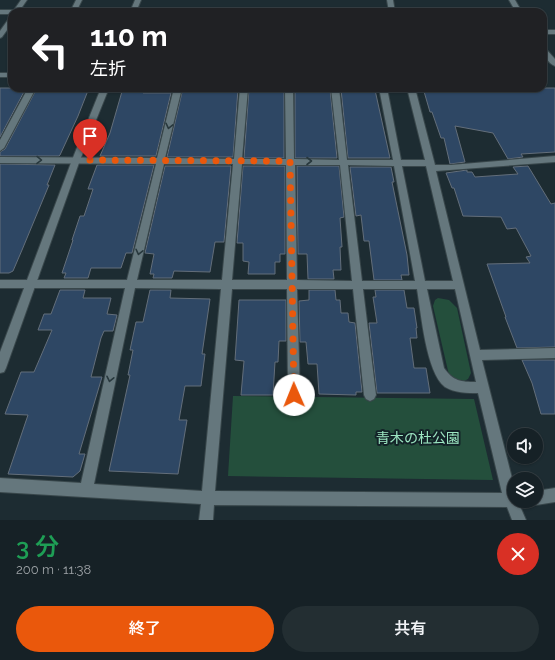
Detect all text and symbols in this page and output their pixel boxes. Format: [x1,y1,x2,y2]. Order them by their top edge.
text: 110 m [90,20,168,53]
icon: left [24,24,76,76]
text: 左折 [90,58,126,79]
pin [73,119,107,160]
one-way arrow [165,123,173,129]
icon: arrive [79,125,101,147]
one-way arrow [36,156,42,164]
one-way arrow [306,157,312,165]
one-way arrow [135,249,143,256]
position arrow [273,374,315,416]
one-way arrow [107,376,115,382]
map controls [507,428,543,508]
button: sound [507,428,543,464]
park label: 青木の杜公園 [376,430,460,446]
button: layers [507,472,543,508]
text: 3 分 [16,532,59,561]
button: close [497,533,539,575]
text: 200 m · 11:38 [16,562,91,577]
button: 終了 [16,606,274,652]
button: 共有 [282,606,539,652]

